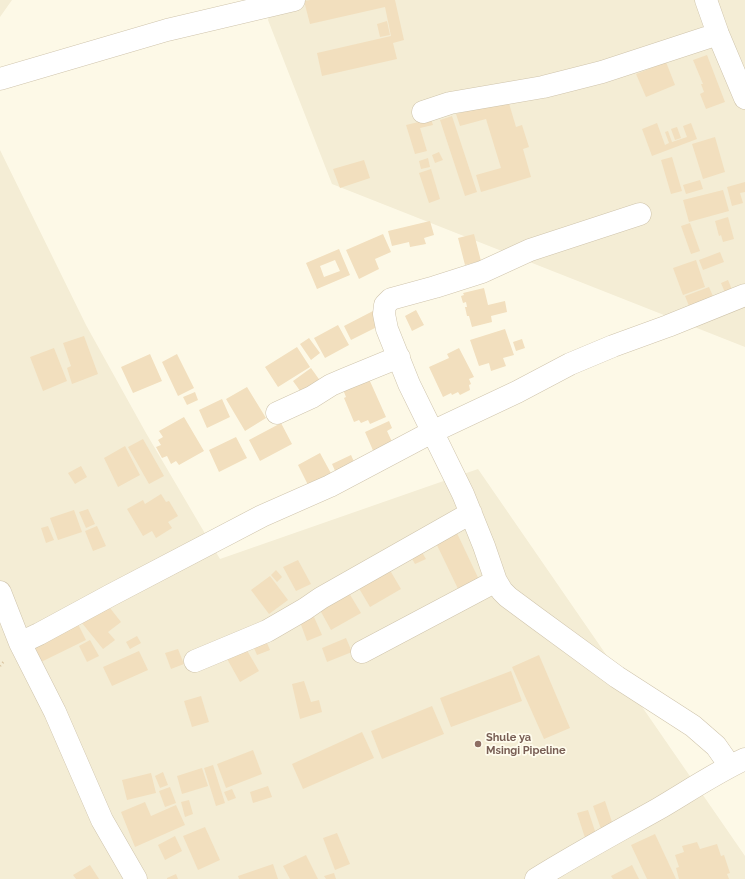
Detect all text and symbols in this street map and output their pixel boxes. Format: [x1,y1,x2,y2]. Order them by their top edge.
place label: Shule ya Msingi Pipeline [486,731,565,757]
marker: Shule ya Msingi Pipeline [473,739,483,749]

